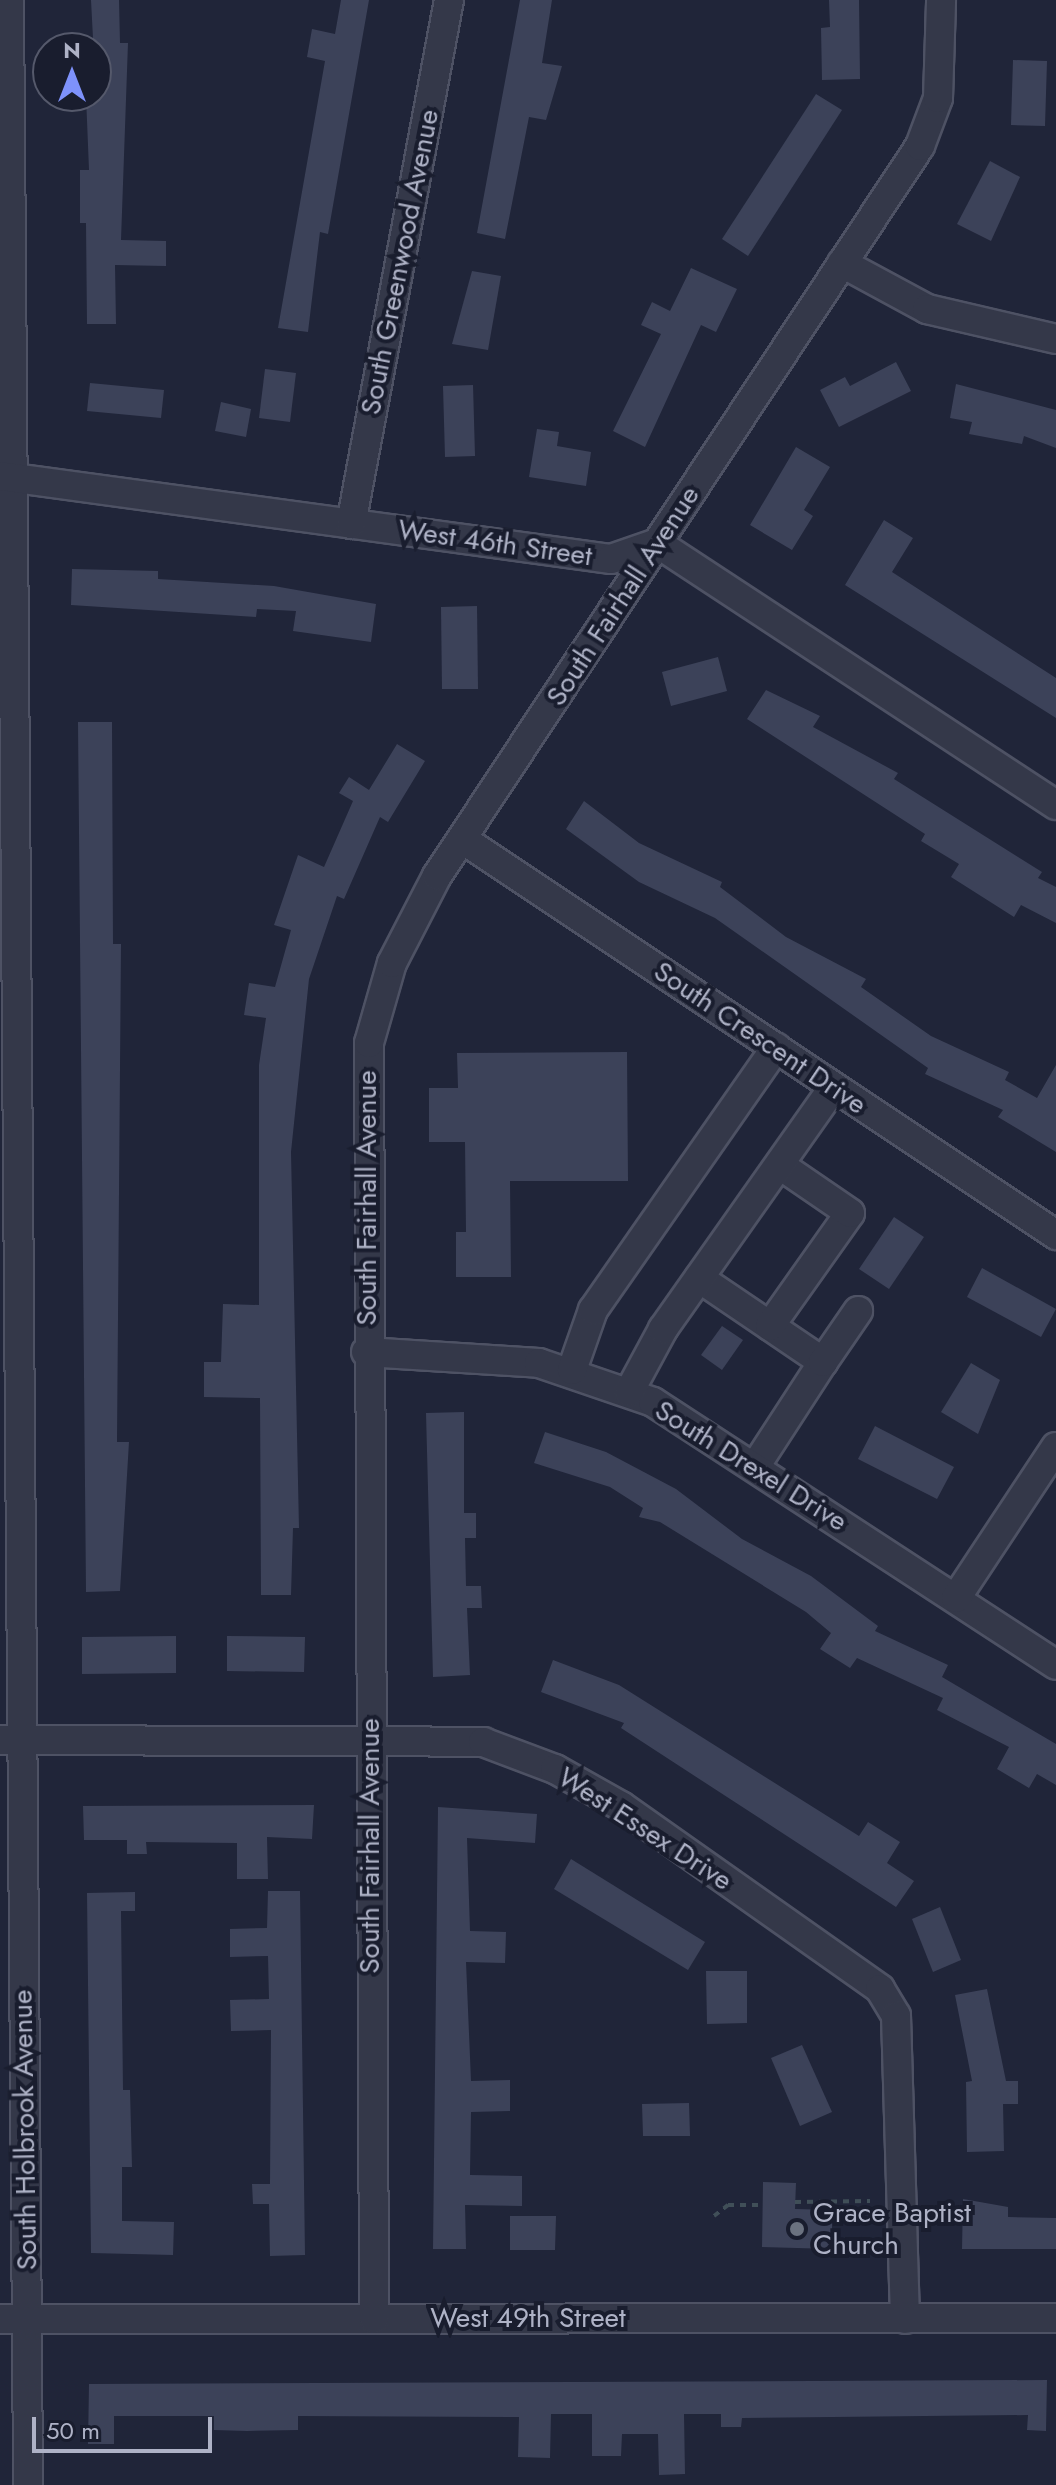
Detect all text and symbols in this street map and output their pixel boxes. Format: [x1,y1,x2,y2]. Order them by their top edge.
north arrow [32,32,112,112]
text: N [63,34,81,66]
street label: South Greenwood Avenue [354,107,446,417]
street label: South Fairhall Avenue [539,480,707,712]
street label: West 46th Street [396,513,594,573]
street label: South Crescent Drive [647,954,873,1122]
street label: South Fairhall Avenue [350,1070,384,1326]
street label: South Drexel Drive [649,1393,853,1539]
street label: South Fairhall Avenue [353,1718,387,1974]
street label: West Essex Drive [552,1760,738,1898]
street label: South Holbrook Avenue [6,1989,44,2271]
place label: Grace Baptist Church [813,2196,971,2262]
marker: Grace Baptist Church [788,2220,806,2238]
street label: West 49th Street [430,2301,626,2335]
scale bar [36,2401,216,2451]
text: 50 m [46,2413,100,2448]

